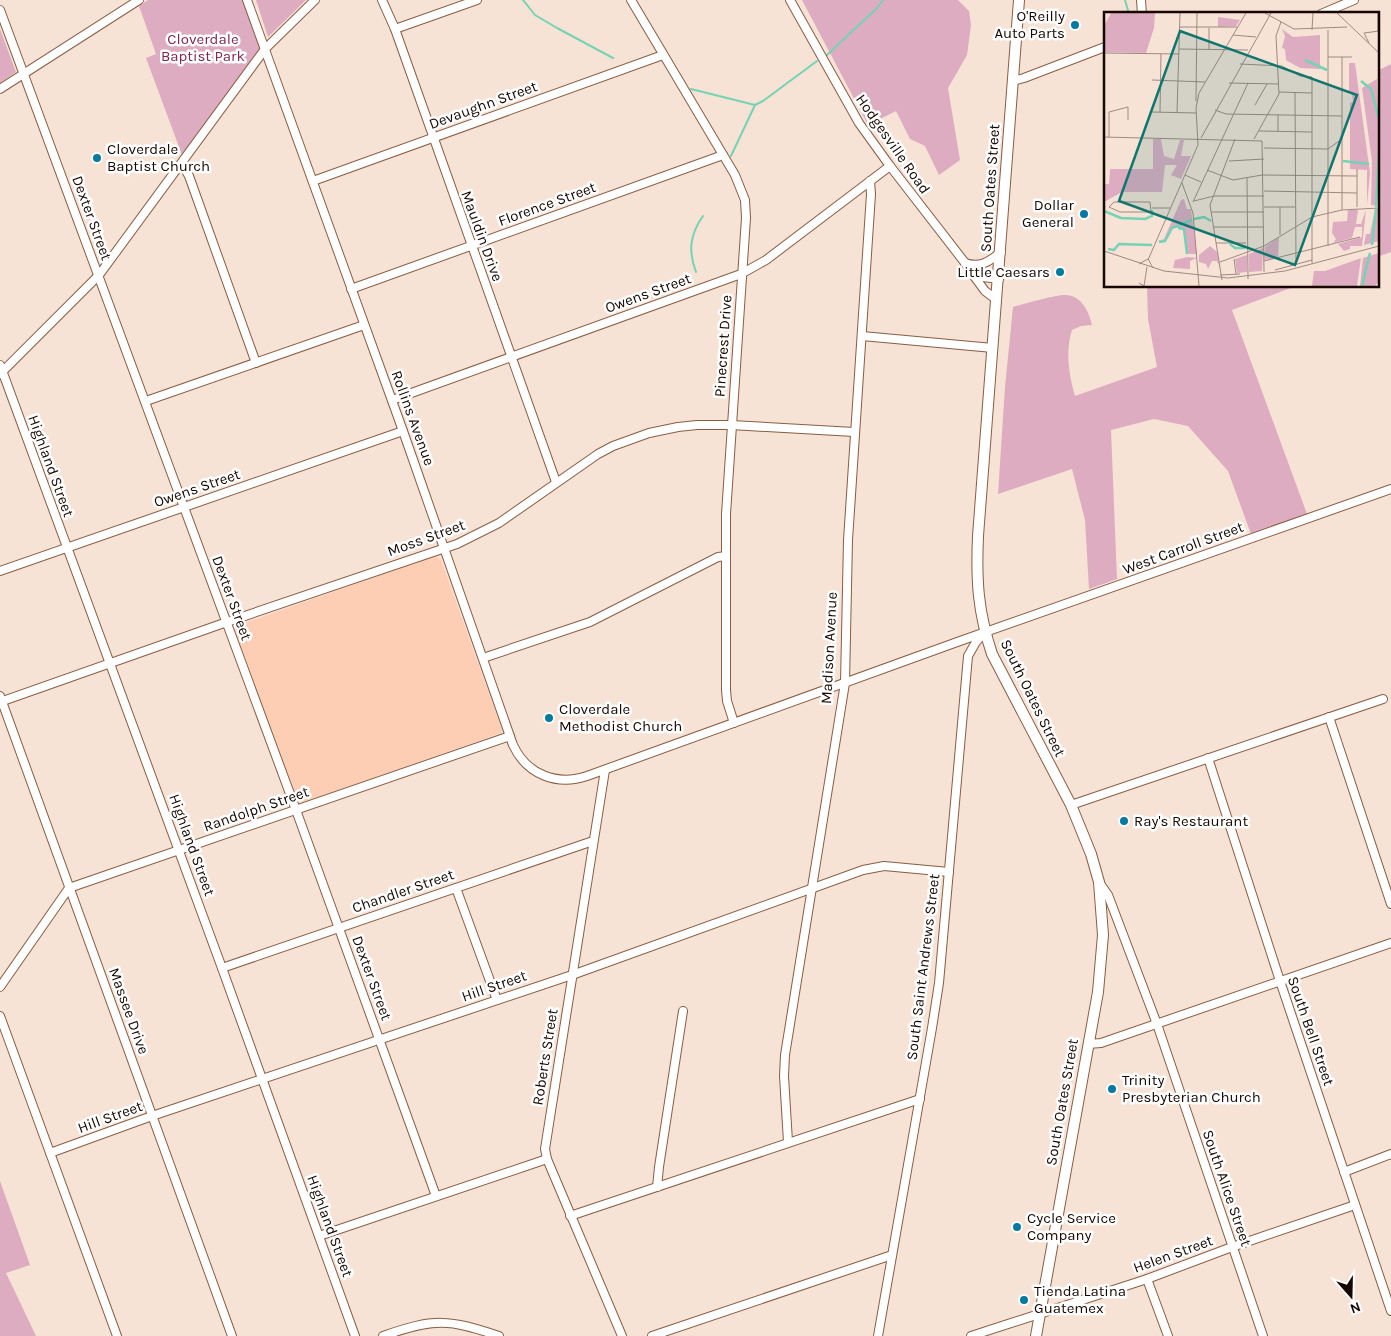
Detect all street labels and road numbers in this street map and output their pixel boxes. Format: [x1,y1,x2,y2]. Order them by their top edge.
street label: Devaughn Street [426,77,540,133]
street label: Hodgesville Road [852,91,934,197]
street label: South Oates Street [977,123,1003,253]
street label: Dexter Street [68,173,116,263]
street label: Florence Street [496,178,599,230]
street label: Mauldin Drive [457,188,507,284]
street label: Owens Street [603,269,694,317]
street label: Pinecrest Drive [710,294,736,398]
street label: Rollins Avenue [387,368,439,468]
street label: Highland Street [24,413,78,520]
street label: Owens Street [152,465,243,511]
street label: Moss Street [385,515,468,560]
street label: West Carroll Street [1120,518,1246,578]
street label: Dexter Street [208,553,256,643]
street label: Madison Avenue [817,591,841,705]
street label: South Oates Street [997,636,1069,760]
street label: Randolph Street [201,782,311,835]
street label: Highland Street [165,792,219,899]
street label: Chandler Street [350,865,457,917]
street label: South Saint Andrews Street [903,872,943,1061]
street label: Dexter Street [348,933,396,1023]
street label: Massee Drive [105,965,153,1057]
street label: Hill Street [459,966,529,1006]
street label: South Bell Street [1284,974,1338,1089]
street label: Roberts Street [528,1007,562,1107]
street label: South Oates Street [1042,1037,1082,1167]
street label: Hill Street [75,1097,145,1137]
street label: South Alice Street [1199,1127,1255,1249]
street label: Highland Street [303,1173,357,1280]
street label: Helen Street [1131,1231,1216,1277]

